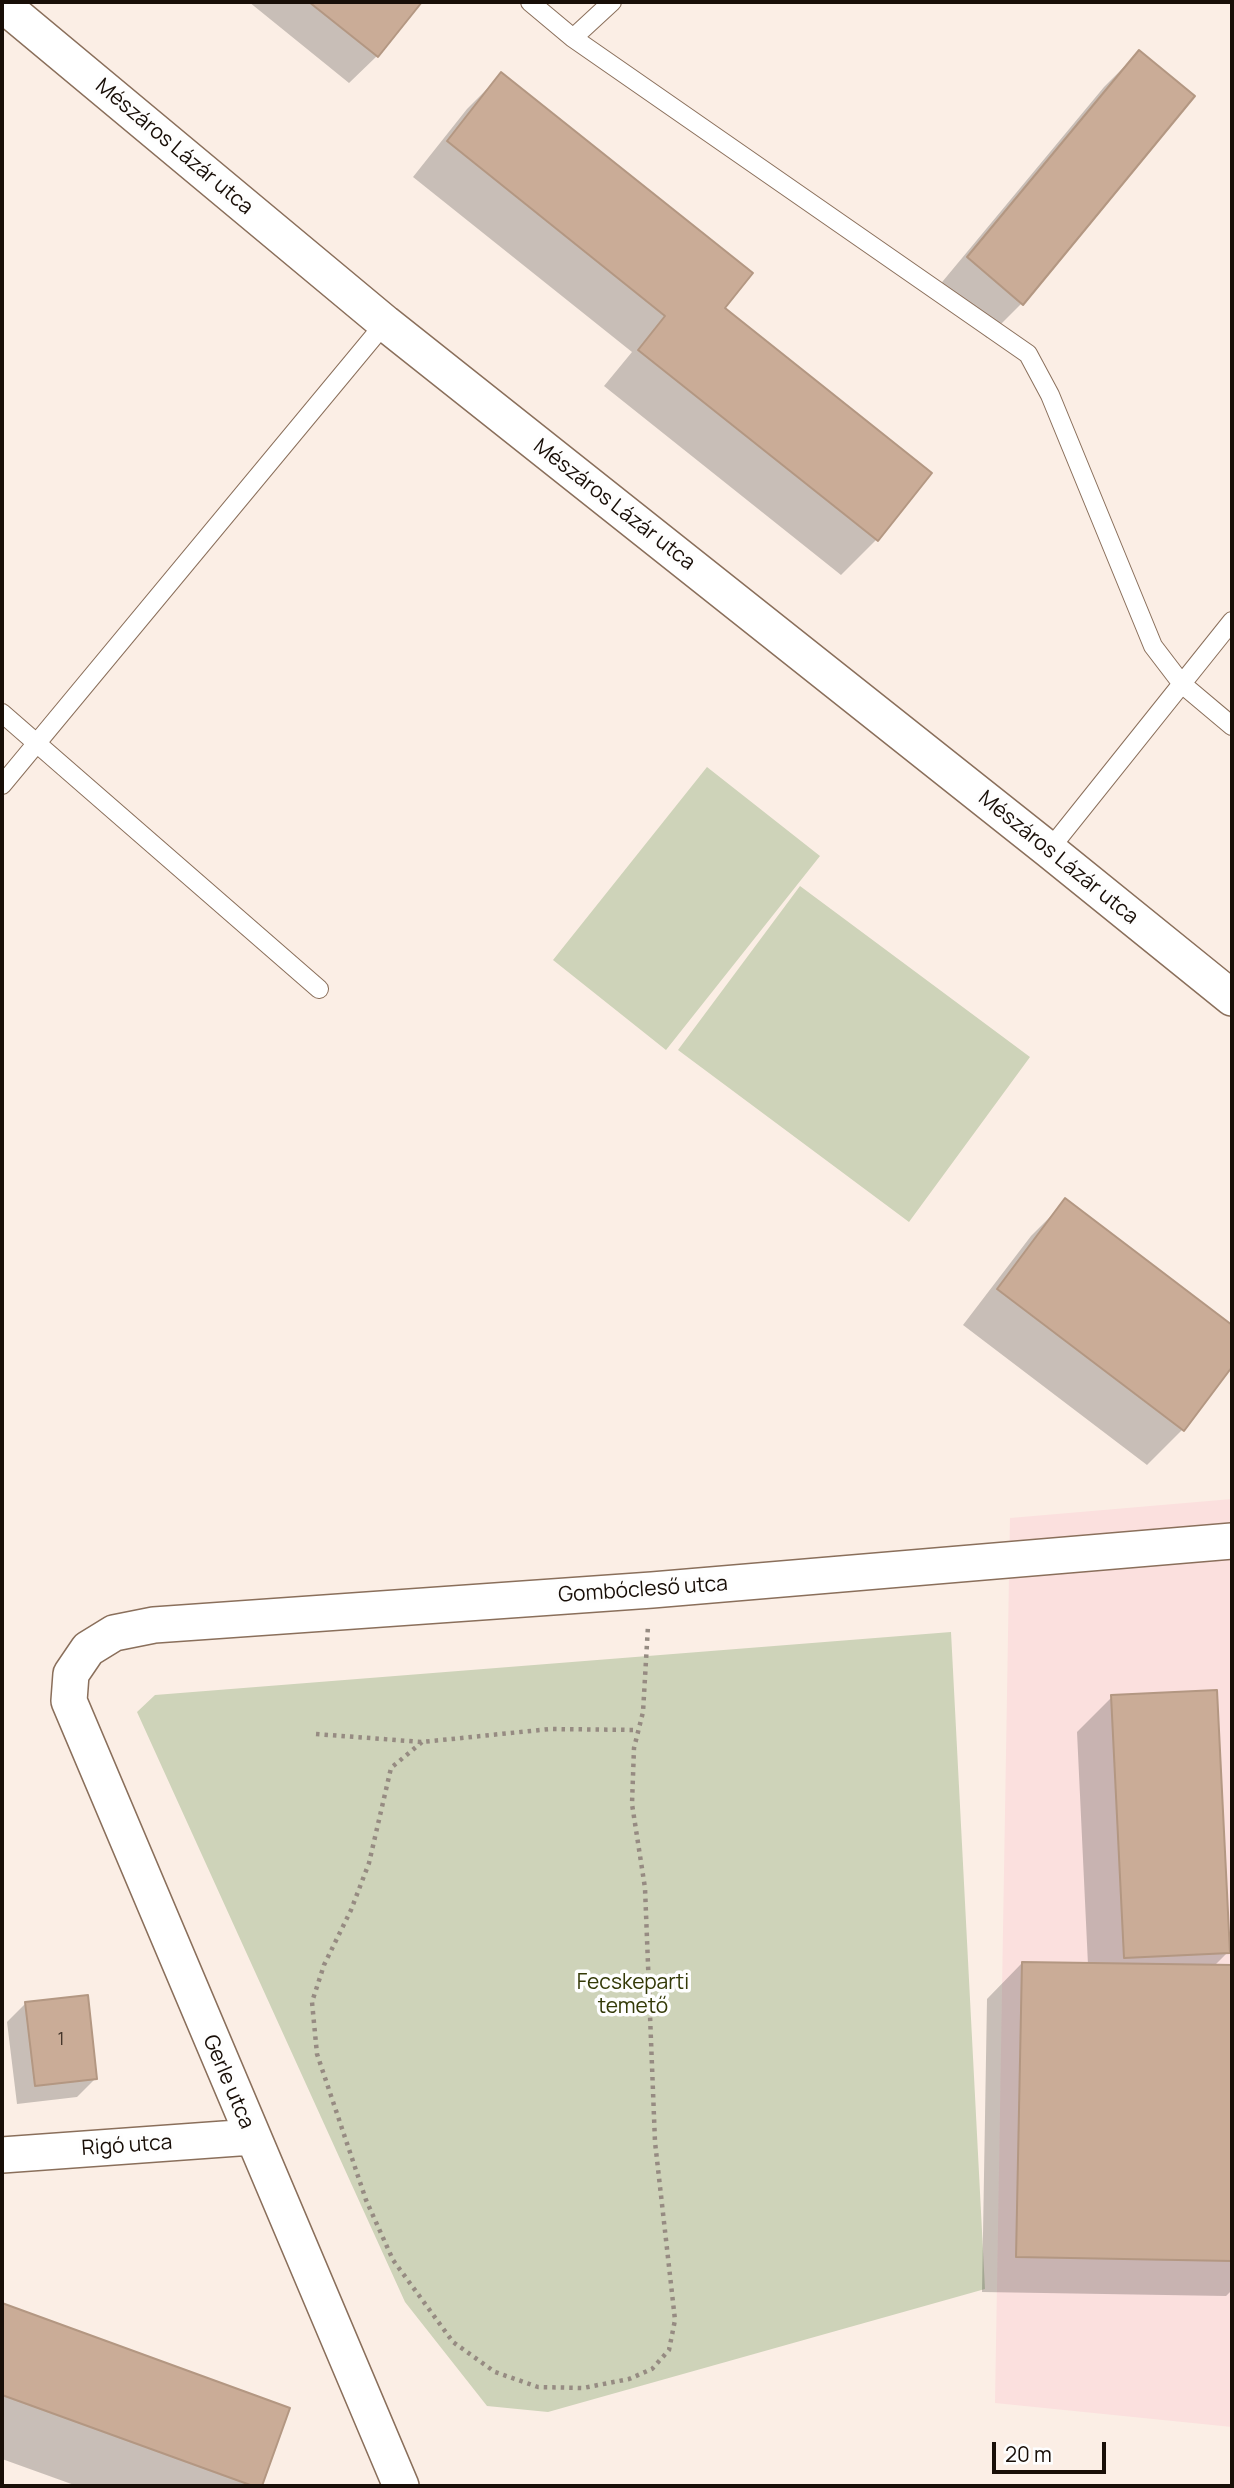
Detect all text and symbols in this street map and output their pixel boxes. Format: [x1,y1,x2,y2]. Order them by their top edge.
street label: Mészáros Lázár utca [90,74,258,220]
street label: Mészáros Lázár utca [528,434,700,576]
street label: Mészáros Lázár utca [973,786,1143,930]
street label: Gombócleső utca [557,1572,729,1608]
park label: Fecskeparti temető [577,1970,689,2020]
house number: 1 [57,2029,65,2051]
street label: Gerle utca [197,2031,259,2133]
street label: Rigó utca [81,2130,173,2162]
scale bar [996,2428,1110,2472]
text: 20 m [1005,2440,1052,2468]

